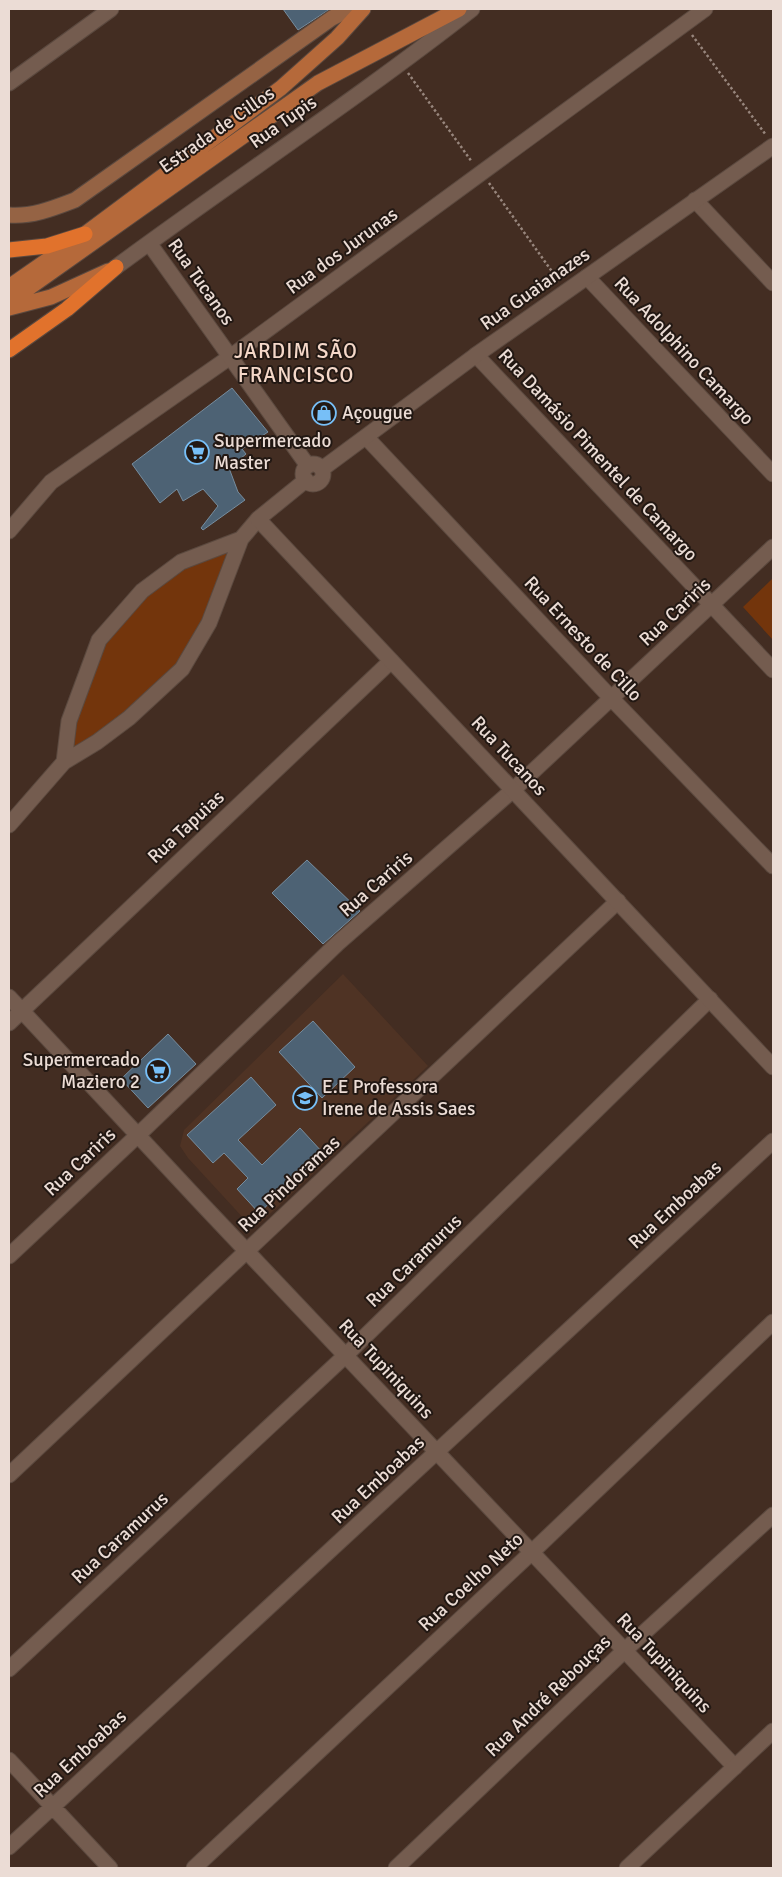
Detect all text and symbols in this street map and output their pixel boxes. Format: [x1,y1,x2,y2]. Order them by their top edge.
street label: Estrada de Cillos [155,81,279,179]
street label: Rua Tupis [245,90,321,154]
street label: Rua dos Jurunas [281,202,403,300]
street label: Rua Tucanos [162,234,240,330]
street label: Rua Guaianazes [476,242,594,336]
street label: Rua Adolphino Camargo [609,272,759,430]
district label: JARDIM SÃO FRANCISCO [234,338,358,388]
street label: Rua Damásio Pimentel de Camargo [493,344,703,566]
shop icon: Açougue [311,400,337,426]
place label: Açougue [342,401,412,425]
place label: Supermercado Master [214,429,331,475]
supermarket icon: Supermercado Master [184,439,210,465]
street label: Rua Ernesto de Cillo [519,571,647,707]
street label: Rua Cariris [634,573,716,651]
street label: Rua Tucanos [466,711,552,801]
street label: Rua Tapuias [143,785,229,869]
street label: Rua Cariris [334,846,418,922]
place label: Supermercado Maziero 2 [23,1048,140,1094]
supermarket icon: Supermercado Maziero 2 [145,1058,171,1084]
place label: E.E Professora Irene de Assis Saes [322,1075,475,1121]
school or university icon: E.E Professora Irene de Assis Saes [292,1085,318,1111]
street label: Rua Cariris [39,1123,121,1201]
street label: Rua Pindoramas [233,1131,345,1237]
street label: Rua Emboabas [623,1156,727,1254]
street label: Rua Caramurus [361,1209,467,1313]
street label: Rua Tupiniquins [333,1314,439,1424]
street label: Rua Emboabas [326,1431,430,1529]
street label: Rua Caramurus [67,1487,173,1589]
street label: Rua Coelho Neto [414,1527,529,1637]
street label: Rua Tupiniquins [611,1608,717,1718]
street label: Rua André Rebouças [480,1630,616,1762]
street label: Rua Emboabas [28,1705,132,1803]

